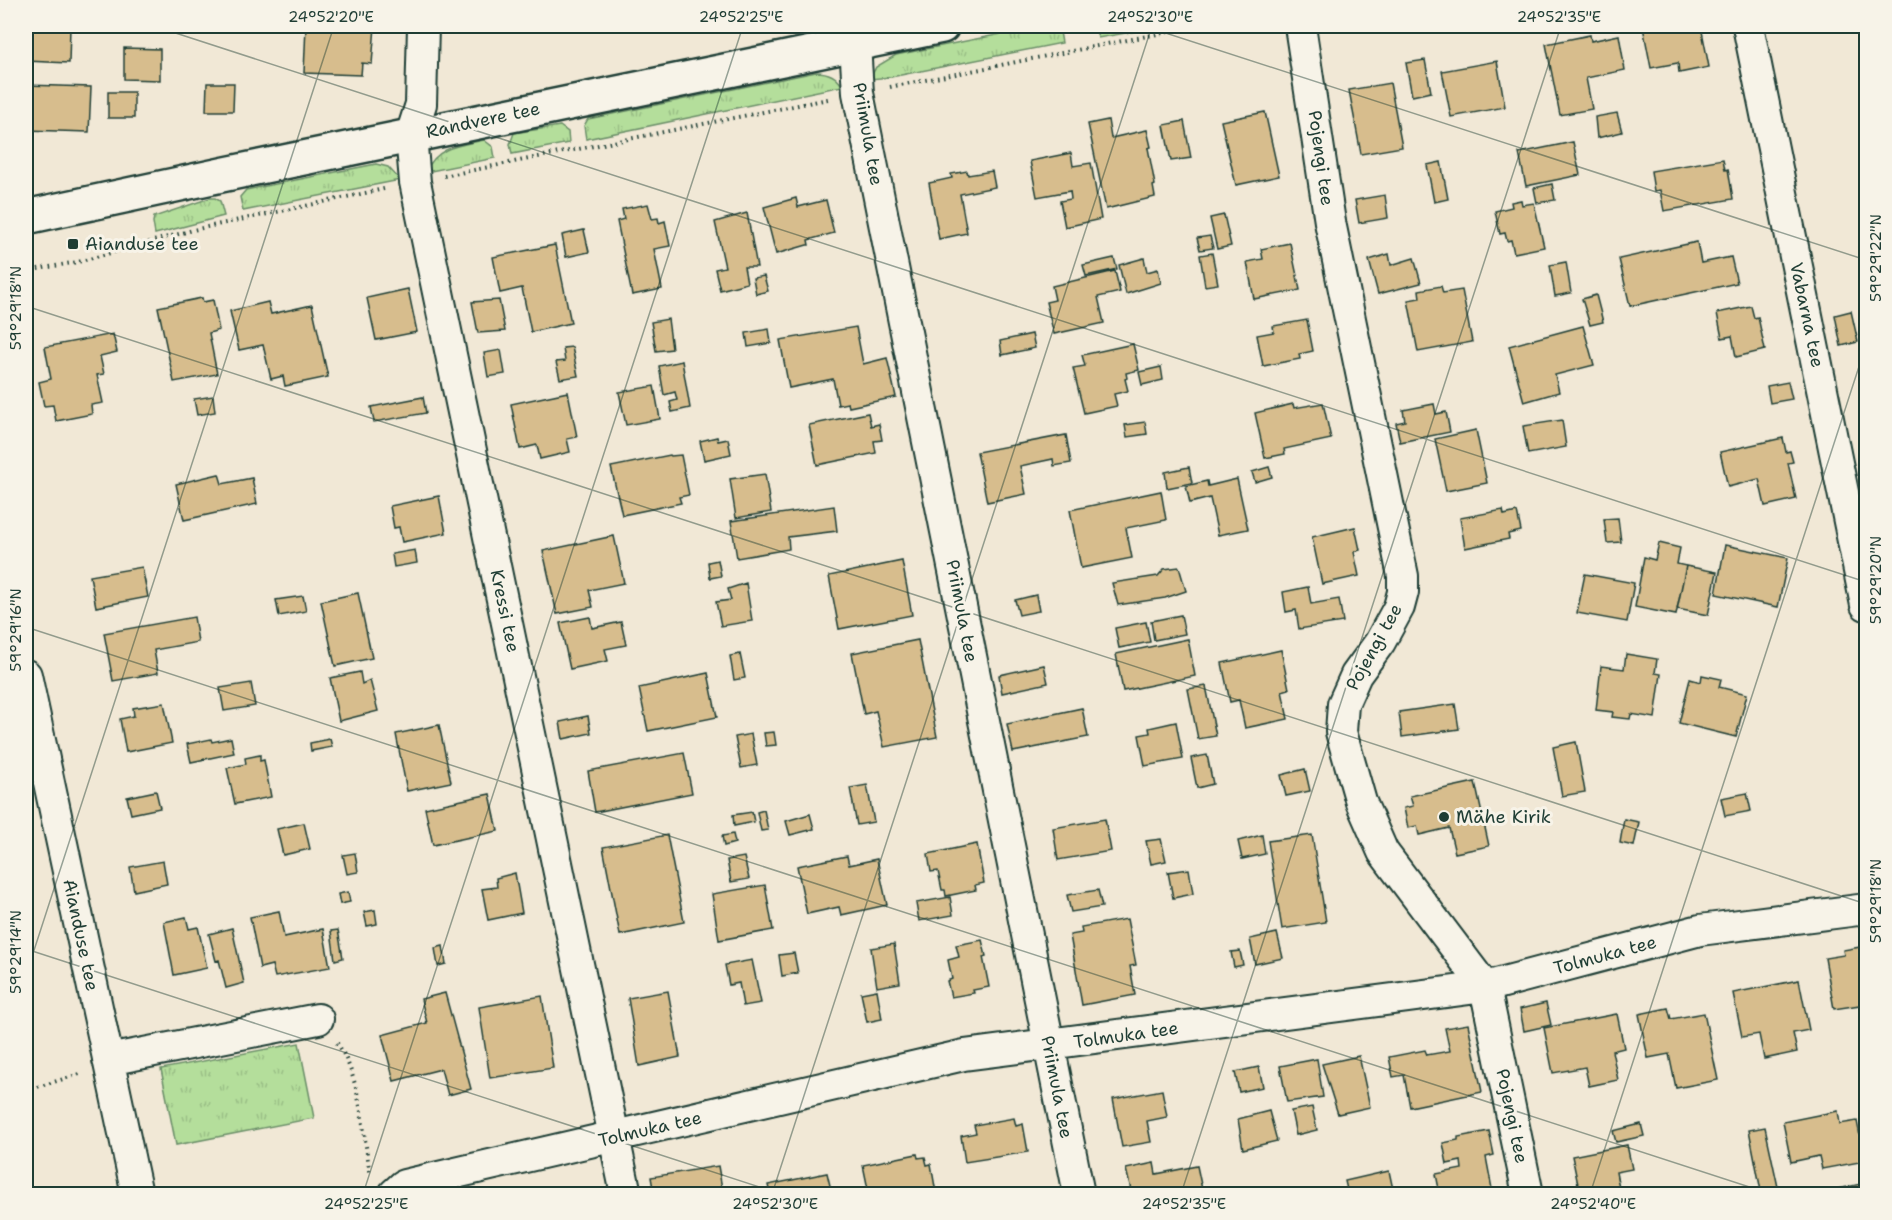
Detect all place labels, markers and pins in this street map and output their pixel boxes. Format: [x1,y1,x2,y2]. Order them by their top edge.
place label: Aianduse tee [85,232,199,256]
marker: Aianduse tee [66,237,80,251]
place label: Mähe Kirik [1456,805,1551,829]
marker: Mähe Kirik [1437,810,1451,824]

